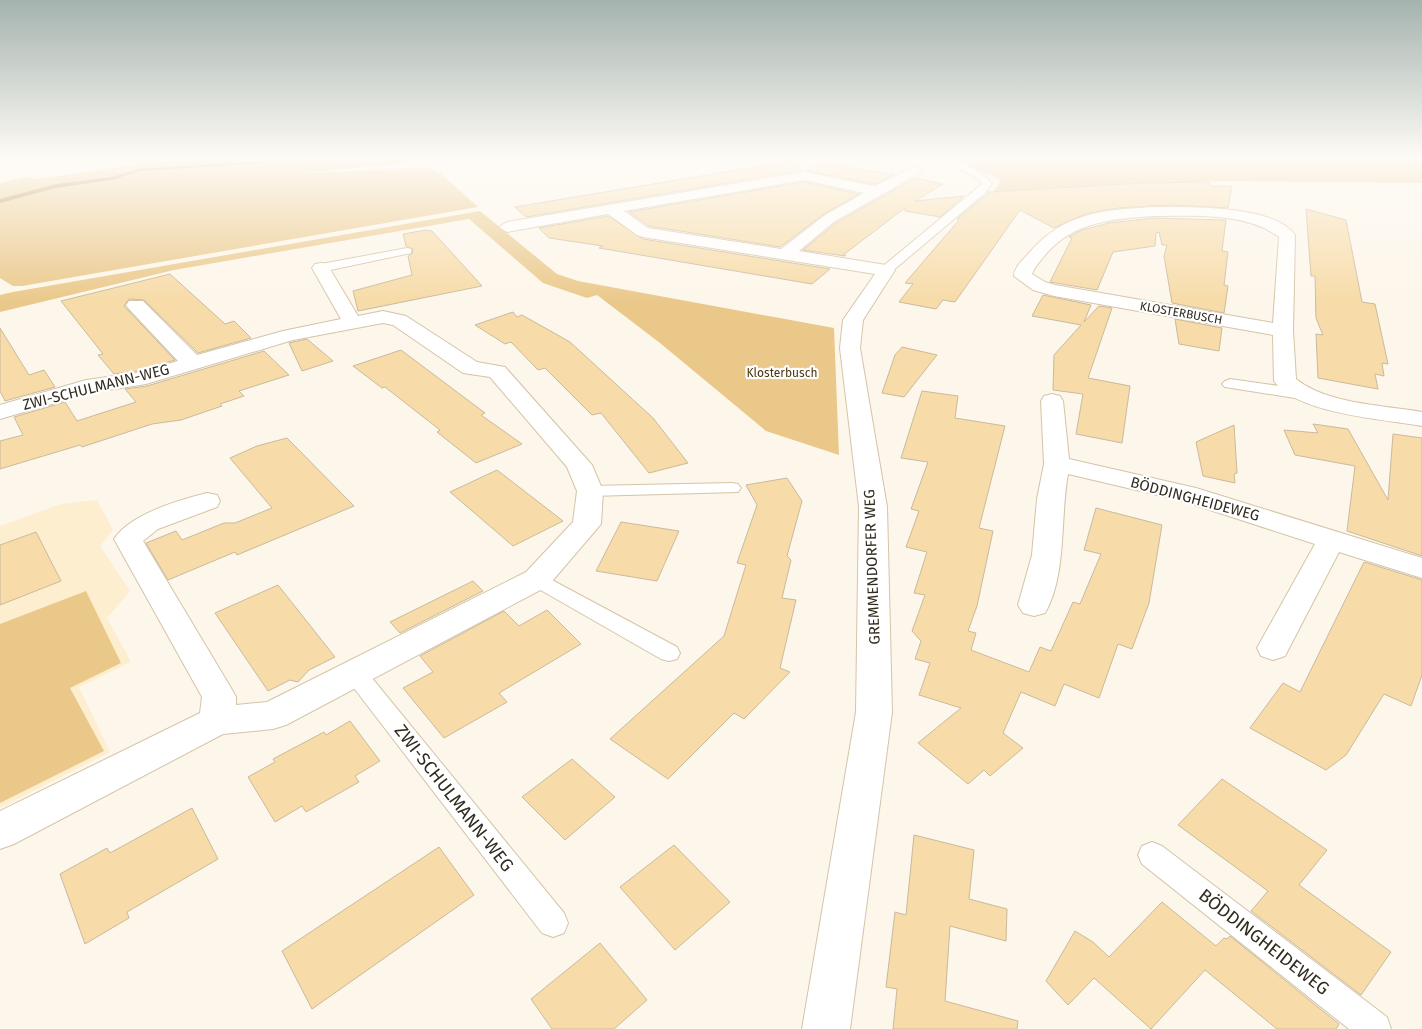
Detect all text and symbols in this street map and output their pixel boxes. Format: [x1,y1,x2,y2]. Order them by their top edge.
street label: KLOSTERBUSCH [1139,299,1223,327]
street label: ZWI-SCHULMANN-WEG [21,360,171,414]
park label: Klosterbusch [747,366,817,380]
street label: BÖDDINGHEIDEWEG [1128,473,1262,525]
street label: GREMMENDORFER WEG [860,489,884,645]
street label: ZWI-SCHULMANN-WEG [390,720,518,876]
street label: BÖDDINGHEIDEWEG [1194,884,1334,1000]

